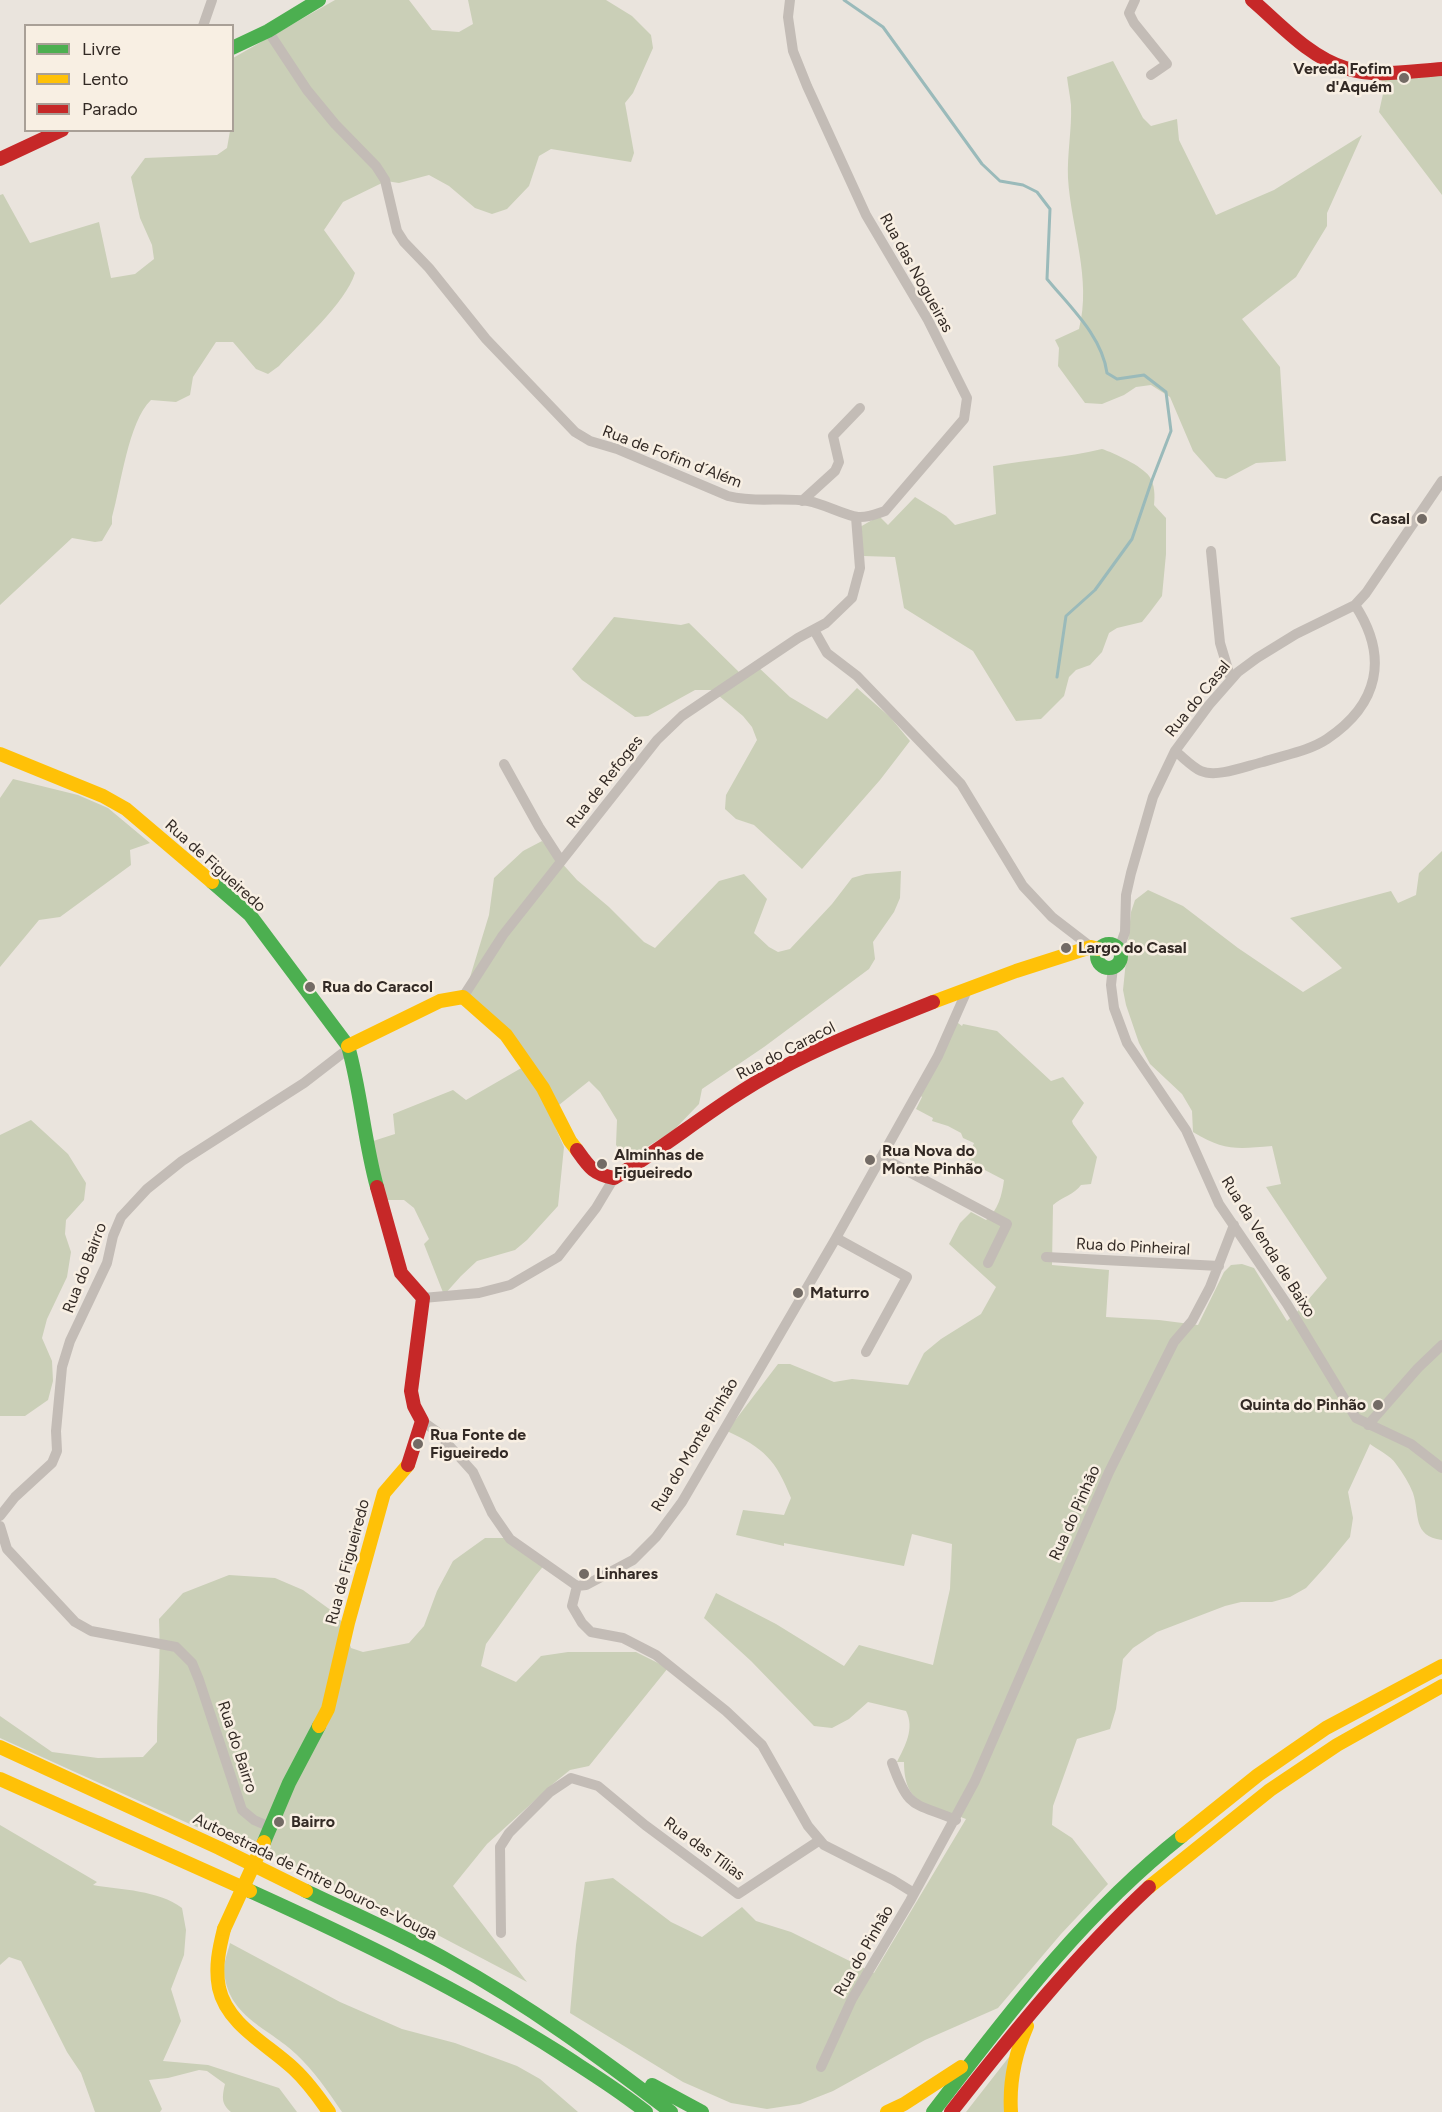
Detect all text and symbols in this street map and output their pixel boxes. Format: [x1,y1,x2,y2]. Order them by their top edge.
legend [24,24,234,132]
text: Livre [82,38,121,60]
place label: Vereda Fofim d'Aquém [1293,59,1392,97]
text: Lento [82,68,128,90]
marker: Vereda Fofim d'Aquém [1397,71,1411,85]
text: Parado [82,98,138,120]
street label: Rua das Nogueiras [875,210,957,336]
street label: Rua de Fofim d´Além [600,422,744,492]
place label: Casal [1370,509,1410,529]
marker: Casal [1415,512,1429,526]
street label: Rua do Casal [1161,657,1235,741]
street label: Rua de Refoges [563,732,647,832]
street label: Rua de Figueiredo [161,816,269,916]
place label: Largo do Casal [1078,938,1187,958]
marker: Largo do Casal [1059,941,1073,955]
place label: Rua do Caracol [322,977,433,997]
marker: Rua do Caracol [303,980,317,994]
street label: Rua do Caracol [733,1018,839,1084]
place label: Rua Nova do Monte Pinhão [882,1141,983,1179]
place label: Alminhas de Figueiredo [614,1145,704,1183]
marker: Rua Nova do Monte Pinhão [863,1153,877,1167]
marker: Alminhas de Figueiredo [595,1157,609,1171]
street label: Rua da Venda de Baixo [1217,1173,1319,1321]
street label: Rua do Bairro [59,1220,111,1316]
street label: Rua do Pinheiral [1076,1234,1190,1260]
place label: Maturro [810,1283,869,1303]
marker: Maturro [791,1286,805,1300]
street label: Rua do Monte Pinhão [648,1375,742,1515]
place label: Quinta do Pinhão [1240,1395,1366,1415]
marker: Quinta do Pinhão [1371,1398,1385,1412]
place label: Rua Fonte de Figueiredo [430,1425,526,1463]
marker: Rua Fonte de Figueiredo [411,1437,425,1451]
street label: Rua do Pinhão [1046,1463,1104,1563]
street label: Rua de Figueiredo [322,1497,374,1627]
place label: Linhares [596,1564,658,1584]
marker: Linhares [577,1567,591,1581]
street label: Rua do Bairro [213,1699,261,1795]
street label: Autoestrada de Entre Douro-e-Vouga [190,1809,440,1945]
place label: Bairro [291,1812,335,1832]
street label: Rua das Tílias [660,1813,748,1885]
marker: Bairro [272,1815,286,1829]
street label: Rua do Pinhão [830,1902,898,2000]

